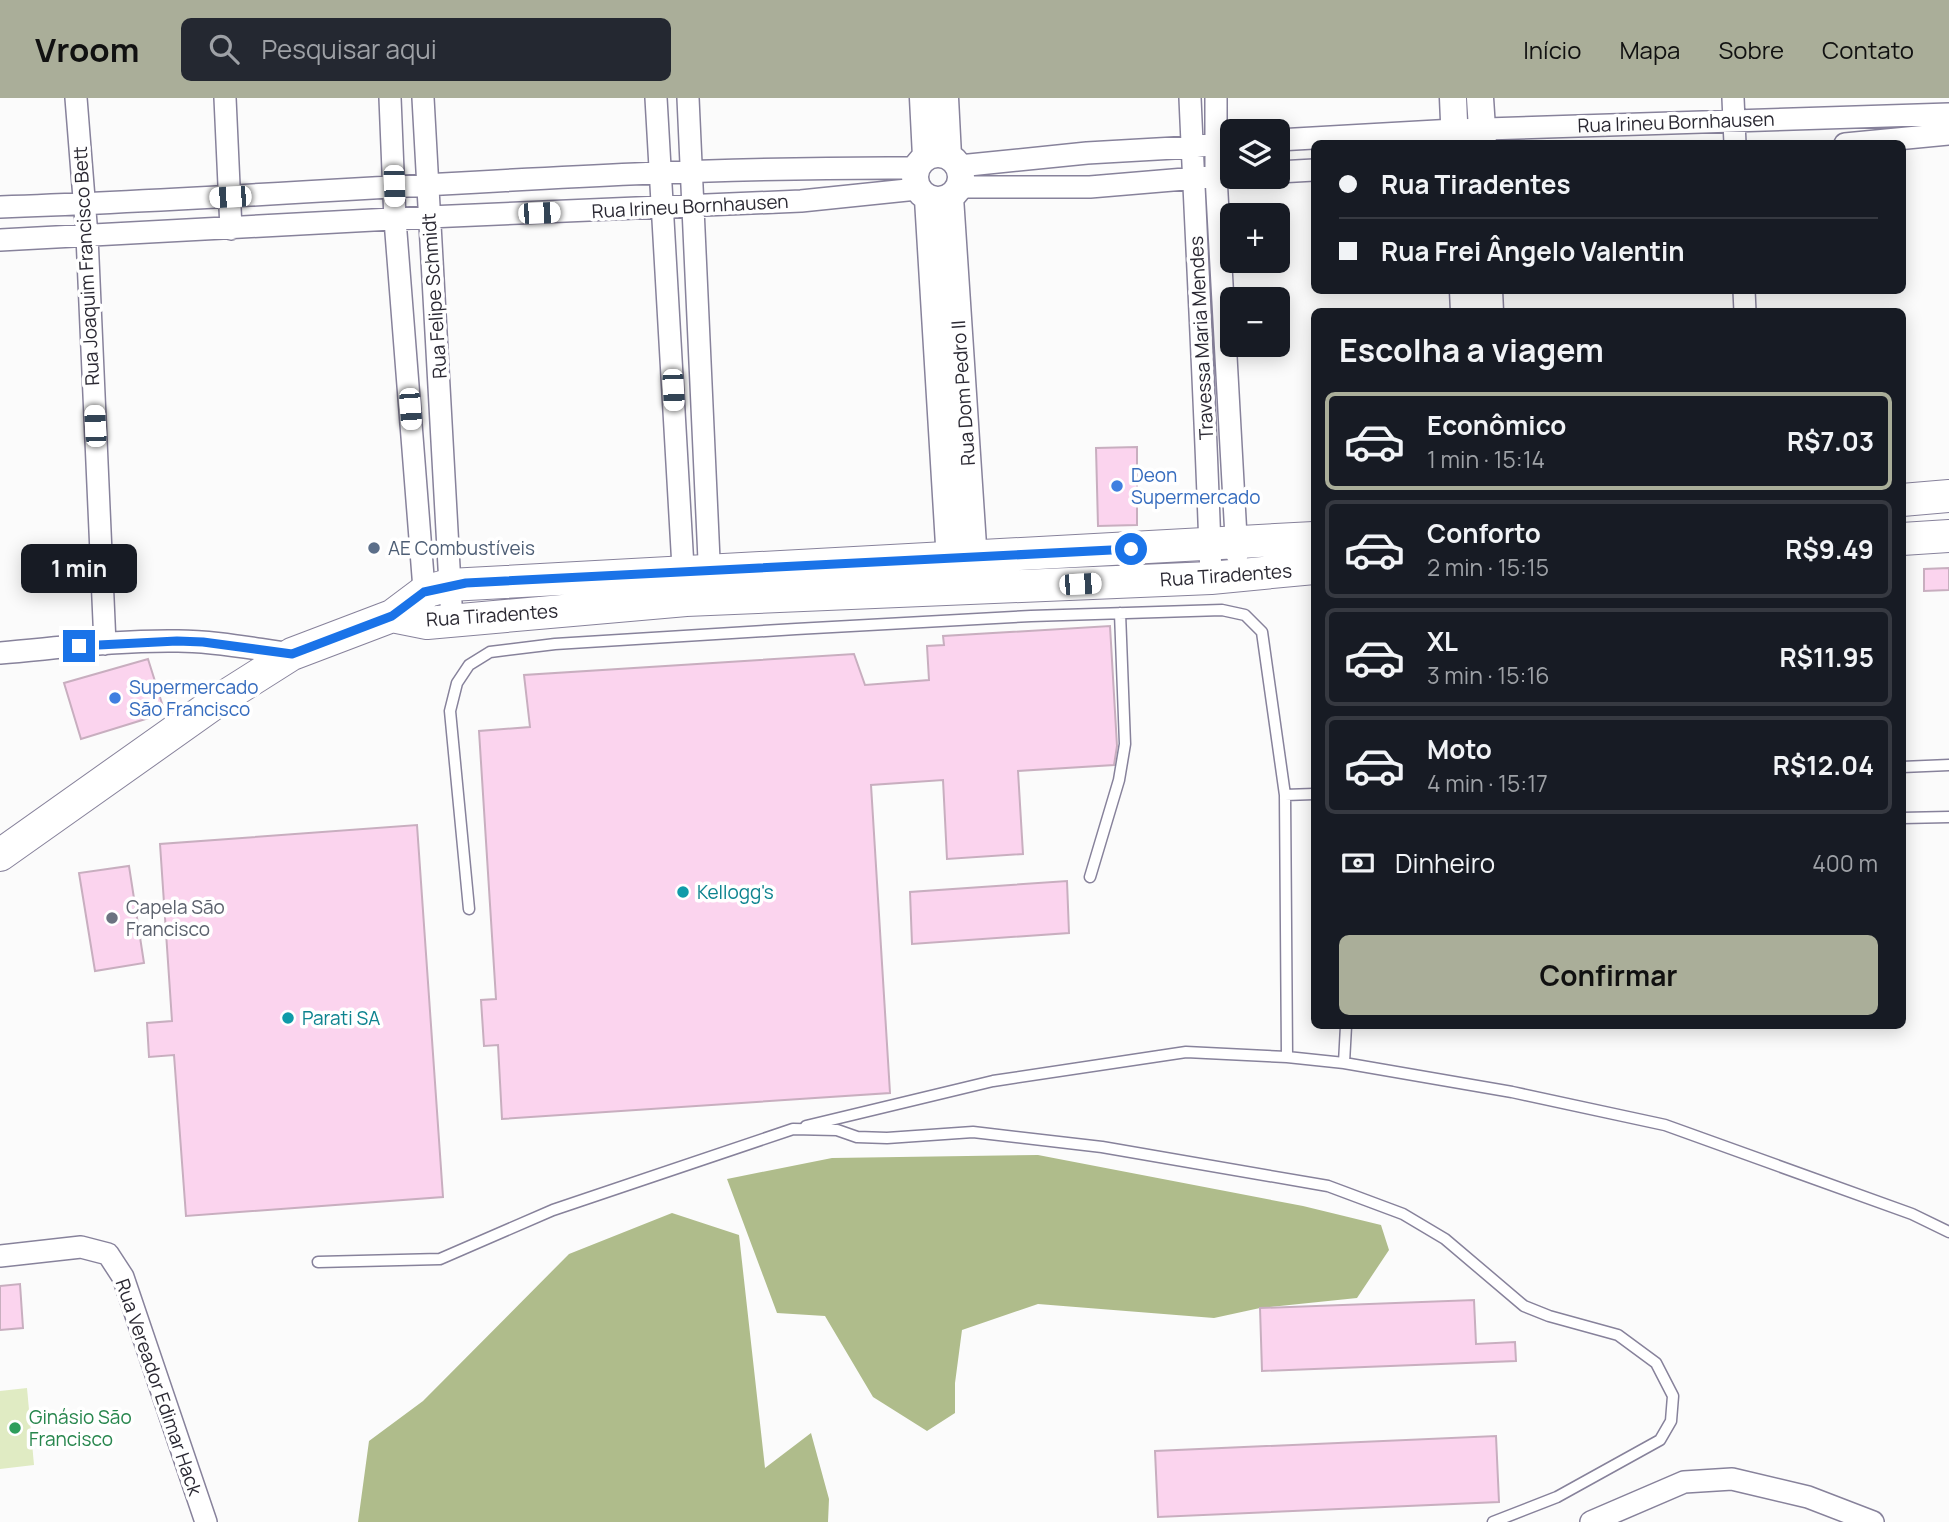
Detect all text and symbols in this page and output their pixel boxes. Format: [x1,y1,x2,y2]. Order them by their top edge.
search box [181,18,671,81]
text: Vroom [35,27,139,72]
icon: search [205,30,243,68]
text: Pesquisar aqui [261,31,437,67]
text: Início [1523,33,1581,66]
text: Mapa [1619,33,1680,66]
text: Sobre [1718,33,1784,66]
text: Contato [1822,33,1914,66]
street label: Rua Irineu Bornhausen [1577,106,1775,138]
map controls [1220,119,1290,357]
button: layers [1220,119,1290,189]
street label: Rua Joaquim Francisco Bett [67,146,105,386]
car [383,165,406,207]
text: Rua Tiradentes [1381,166,1571,202]
car [209,185,252,209]
street label: Rua Irineu Bornhausen [591,188,789,224]
car [518,202,561,224]
button: + [1220,203,1290,273]
street label: Rua Felipe Schmidt [415,212,453,380]
text: Rua Frei Ângelo Valentin [1381,233,1685,269]
street label: Travessa Maria Mendes [1183,235,1219,441]
button: − [1220,287,1290,357]
street label: Rua Dom Pedro II [945,319,981,467]
text: Escolha a viagem [1339,328,1604,372]
car [662,368,685,412]
car [399,387,422,431]
car [84,404,107,448]
text: Econômico [1427,407,1566,443]
icon: car [1343,410,1406,473]
text: R$7.03 [1787,423,1874,459]
text: 1 min · 15:14 [1427,443,1545,475]
place label: Deon Supermercado [1131,462,1261,510]
marker: Deon Supermercado [1109,478,1125,494]
text: Conforto [1427,515,1541,551]
icon: car [1343,518,1406,581]
text: R$9.49 [1785,531,1874,567]
route start [1115,533,1147,565]
place label: AE Combustíveis [388,535,535,561]
marker: AE Combustíveis [366,540,382,556]
callout: 1 min [21,545,137,594]
text: 2 min · 15:15 [1427,551,1549,583]
text: 1 min [51,552,107,584]
street label: Rua Tiradentes [1159,557,1293,593]
car [1059,572,1102,596]
street label: Rua Tiradentes [425,597,559,633]
text: XL [1427,623,1458,659]
icon: car [1343,626,1406,689]
route end [63,630,95,662]
text: R$11.95 [1779,639,1874,675]
text: 3 min · 15:16 [1427,659,1550,691]
place label: Supermercado São Francisco [129,674,259,722]
marker: Supermercado São Francisco [107,690,123,706]
text: Moto [1427,731,1492,767]
icon: car [1343,734,1406,797]
text: R$12.04 [1773,747,1874,783]
text: 4 min · 15:17 [1427,767,1548,799]
icon: cash [1339,844,1377,882]
text: Dinheiro [1395,845,1495,881]
text: 400 m [1812,847,1878,879]
place label: Kellogg's [697,879,774,905]
marker: Kellogg's [675,884,691,900]
place label: Capela São Francisco [126,894,225,942]
marker: Capela São Francisco [104,910,120,926]
button: Confirmar [1339,935,1878,1015]
place label: Parati SA [302,1005,380,1031]
marker: Parati SA [280,1010,296,1026]
street label: Rua Vereador Edimar Hack [110,1275,209,1499]
place label: Ginásio São Francisco [29,1404,132,1452]
marker: Ginásio São Francisco [7,1420,23,1436]

